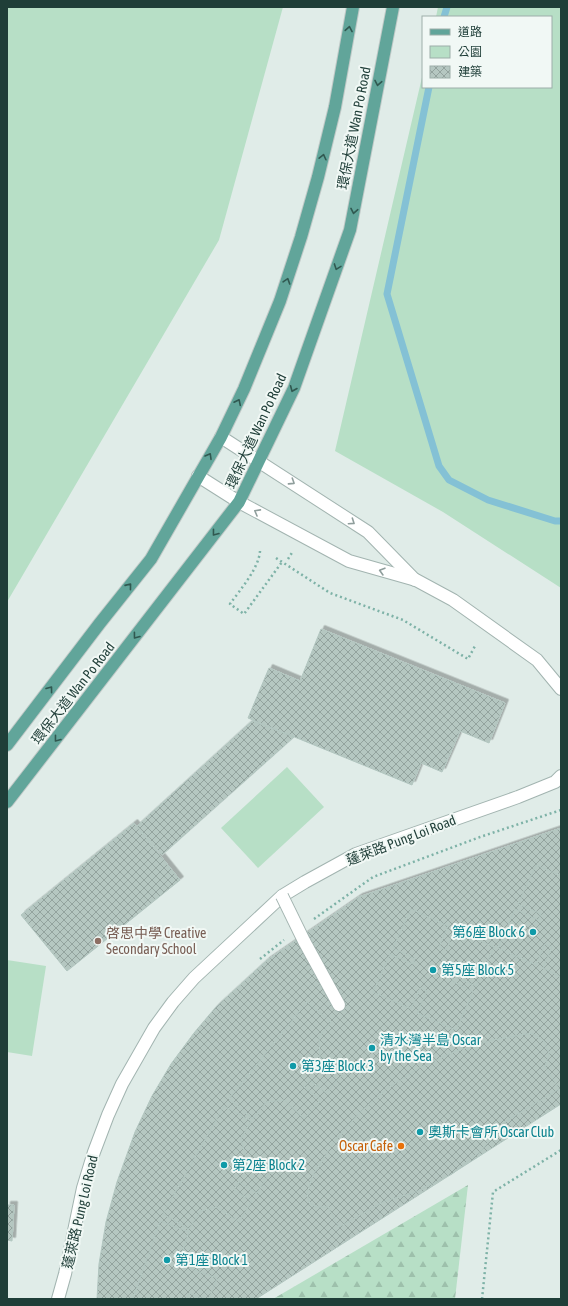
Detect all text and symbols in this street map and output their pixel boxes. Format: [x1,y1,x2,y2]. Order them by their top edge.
legend [422,16,552,88]
text: 道路 [458,25,482,39]
one-way arrow [344,26,353,32]
text: 公園 [458,45,482,59]
street label: 環保大道 Wan Po Road [334,65,374,191]
text: 建築 [458,65,482,79]
one-way arrow [375,80,383,86]
one-way arrow [319,153,327,160]
one-way arrow [350,207,358,214]
one-way arrow [333,263,342,270]
one-way arrow [282,278,290,285]
street label: 環保大道 Wan Po Road [222,371,290,491]
one-way arrow [290,385,298,392]
one-way arrow [233,398,241,406]
one-way arrow [205,453,212,461]
one-way arrow [288,477,295,485]
one-way arrow [254,509,262,517]
one-way arrow [348,517,355,524]
one-way arrow [213,528,220,535]
one-way arrow [379,567,386,576]
one-way arrow [125,584,132,591]
one-way arrow [134,632,141,639]
street label: 環保大道 Wan Po Road [28,639,118,747]
one-way arrow [45,686,53,693]
one-way arrow [54,734,61,741]
street label: 蓬萊路 Pung Loi Road [344,812,458,868]
place label: 第6座 Block 6 [452,924,525,940]
place label: 啓思中學 Creative Secondary School [106,925,206,957]
marker: 第6座 Block 6 [528,927,538,937]
marker: 啓思中學 Creative Secondary School [93,936,103,946]
place label: 第5座 Block 5 [441,962,514,978]
marker: 第5座 Block 5 [428,965,438,975]
place label: 清水灣半島 Oscar by the Sea [380,1032,482,1064]
marker: 清水灣半島 Oscar by the Sea [367,1043,377,1053]
place label: 第3座 Block 3 [301,1058,374,1074]
marker: 第3座 Block 3 [288,1061,298,1071]
place label: 奧斯卡會所 Oscar Club [428,1124,555,1140]
marker: 奧斯卡會所 Oscar Club [415,1127,425,1137]
place label: Oscar Cafe [339,1138,393,1154]
marker: Oscar Cafe [396,1141,406,1151]
street label: 蓬萊路 Pung Loi Road [59,1154,101,1270]
place label: 第2座 Block 2 [232,1157,305,1173]
marker: 第2座 Block 2 [219,1160,229,1170]
place label: 第1座 Block 1 [175,1252,248,1268]
marker: 第1座 Block 1 [162,1255,172,1265]

